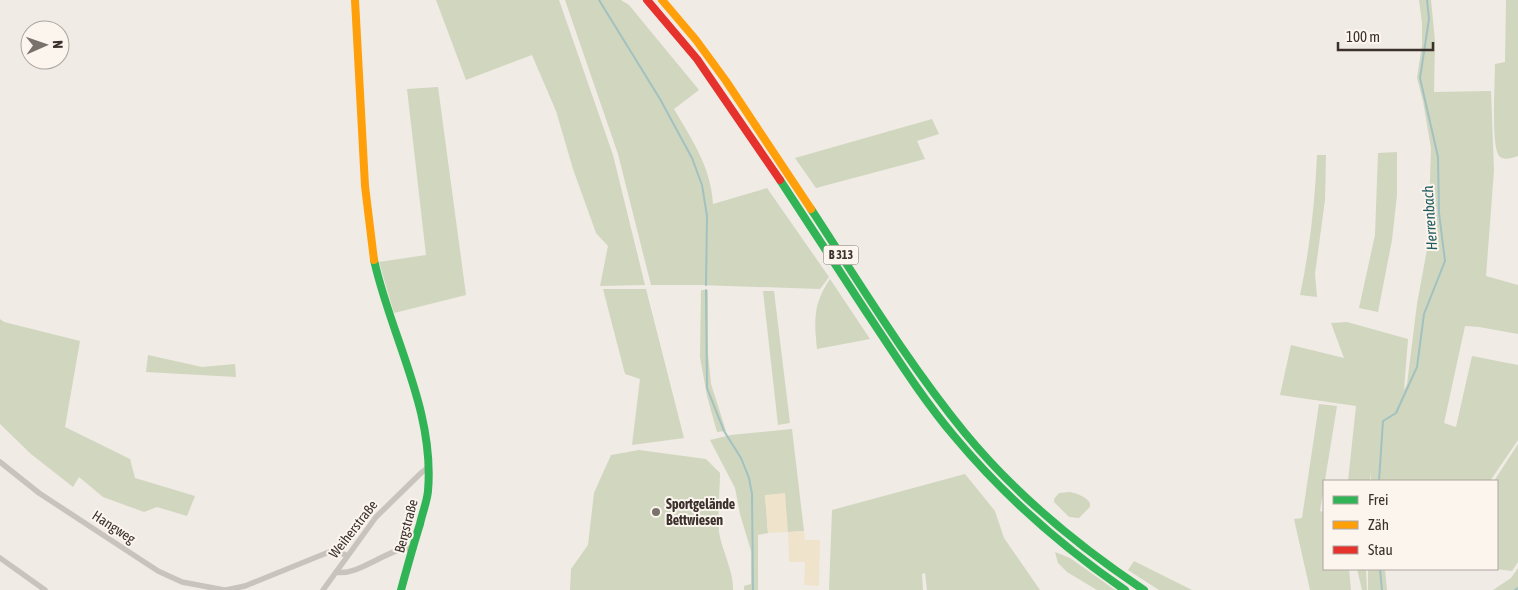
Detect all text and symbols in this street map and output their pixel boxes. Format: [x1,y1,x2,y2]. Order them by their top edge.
north arrow [20,20,70,70]
scale bar [1338,20,1433,52]
text: 100 m [1346,28,1380,45]
text: N [50,40,66,49]
water label: Herrenbach [1419,185,1440,251]
road number: B 313 [824,246,858,264]
legend [1323,480,1498,570]
text: Frei [1368,491,1388,508]
place label: Sportgelände Bettwiesen [666,496,735,528]
street label: Weiherstraße [325,497,381,561]
street label: Bergstraße [391,497,421,555]
marker: Sportgelände Bettwiesen [650,506,662,518]
street label: Hangweg [89,507,139,547]
text: Zäh [1368,516,1389,533]
text: Stau [1368,541,1393,558]

